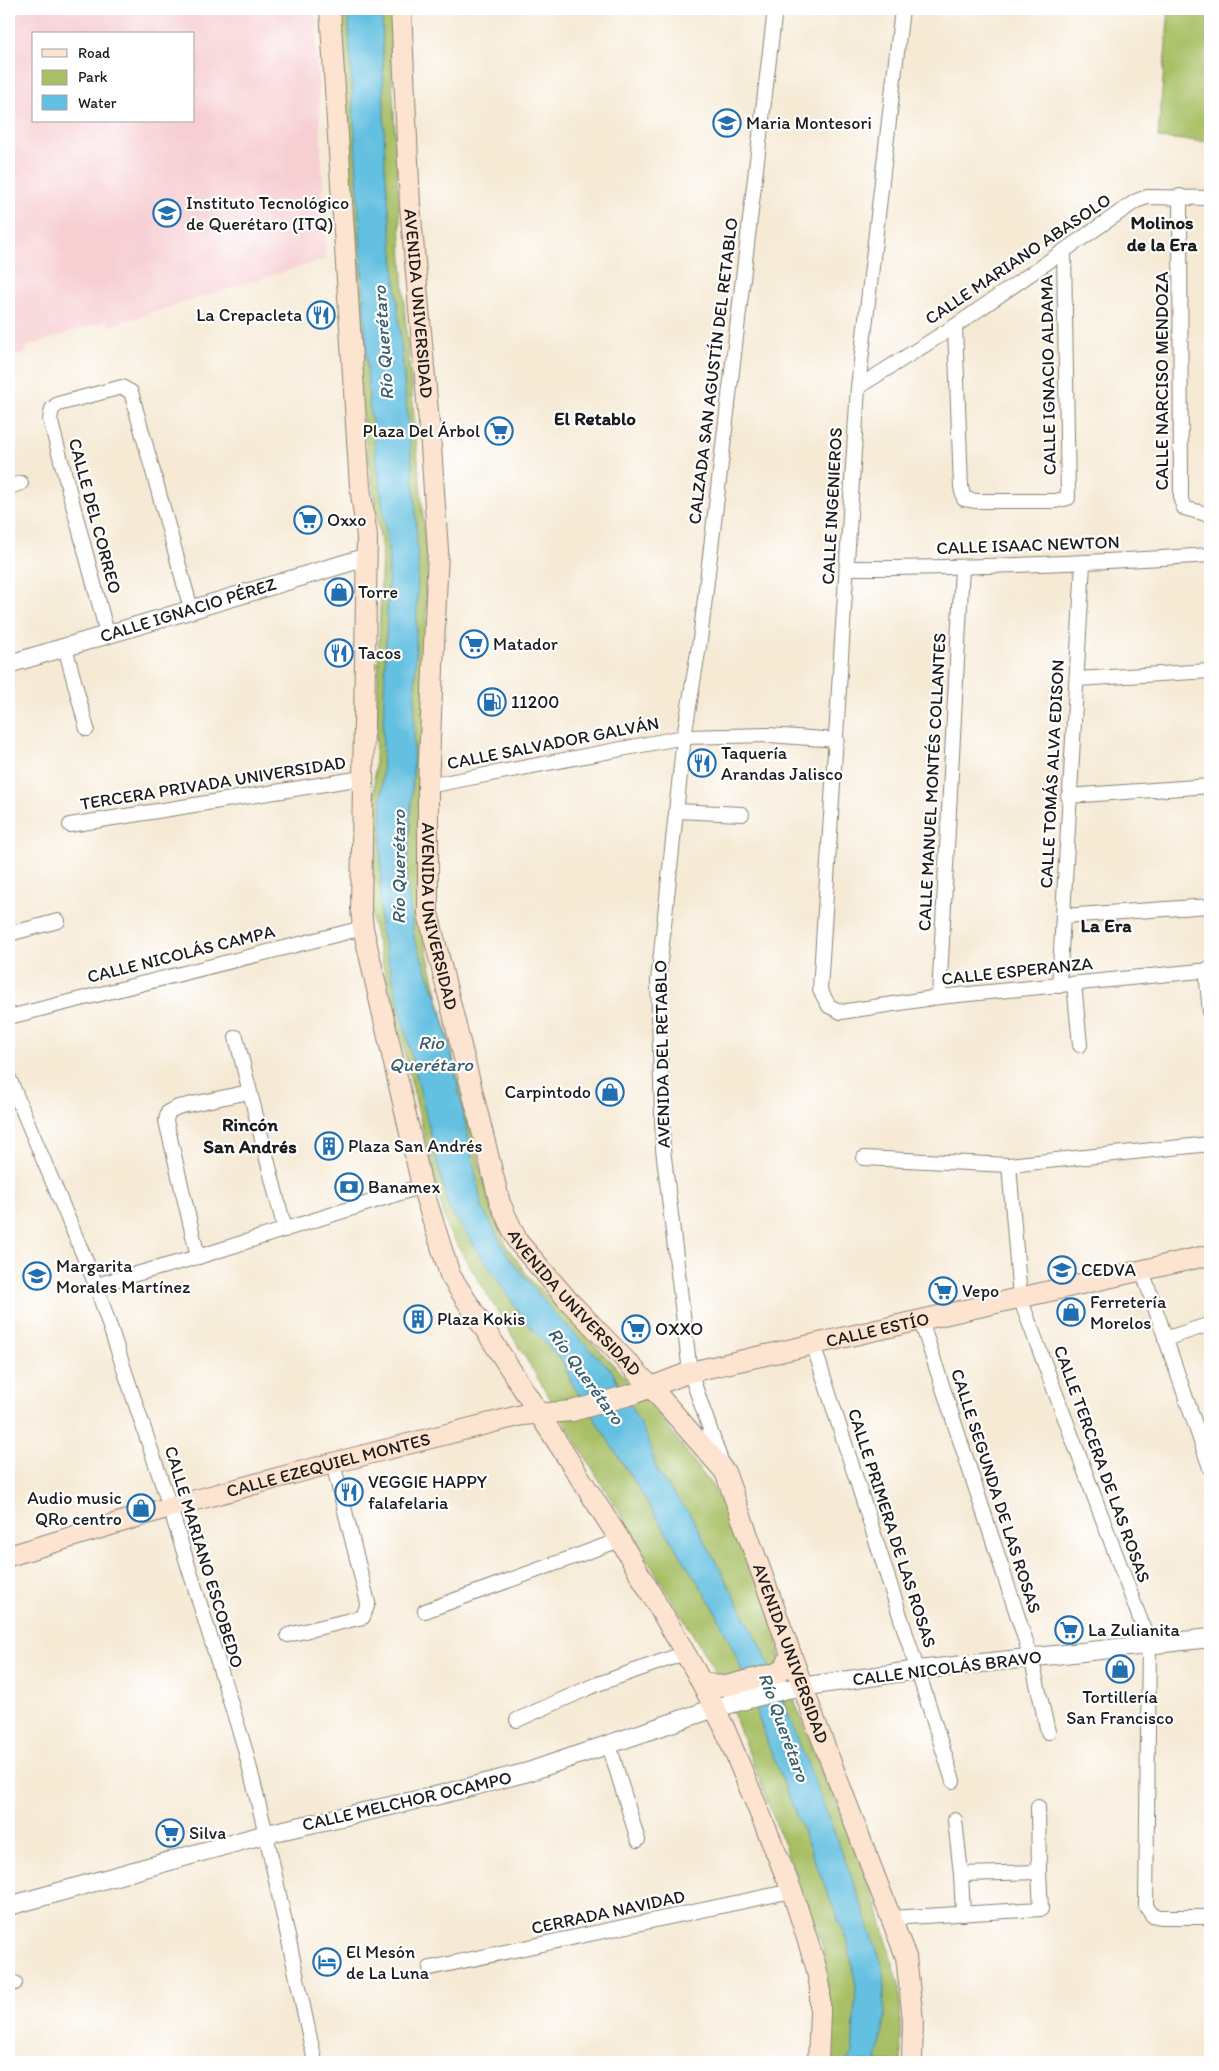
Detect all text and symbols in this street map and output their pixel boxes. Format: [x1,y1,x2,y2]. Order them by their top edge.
legend [32,32,195,122]
text: Road [78,44,111,62]
text: Park [78,68,108,86]
text: Water [78,94,117,112]
school or university icon: Maria Montesori [712,108,742,138]
place label: Maria Montesori [746,112,872,134]
street label: CALLE MARIANO ABASOLO [921,188,1115,330]
place label: Instituto Tecnológico de Querétaro (ITQ) [186,192,349,235]
school or university icon: Instituto Tecnológico de Querétaro (ITQ) [152,198,182,228]
street label: AVENIDA UNIVERSIDAD [399,208,438,399]
district label: Molinos de la Era [1127,211,1197,256]
street label: CALZADA SAN AGUSTÍN DEL RETABLO [683,216,743,526]
street label: CALLE NARCISO MENDOZA [1151,271,1173,491]
street label: CALLE IGNACIO ALDAMA [1035,274,1061,475]
water label: Río Querétaro [367,284,398,401]
restaurant icon: La Crepacleta [306,300,336,330]
place label: La Crepacleta [196,304,302,326]
district label: El Retablo [554,407,636,430]
supermarket icon: Plaza Del Árbol [484,416,514,446]
place label: Plaza Del Árbol [363,420,480,442]
street label: CALLE INGENIEROS [817,427,847,585]
street label: CALLE DEL CORREO [64,436,126,596]
supermarket icon: Oxxo [293,505,323,535]
place label: Oxxo [327,509,367,531]
street label: CALLE ISAAC NEWTON [936,531,1120,559]
street label: CALLE IGNACIO PÉREZ [97,573,279,647]
shop icon: Torre [324,577,354,607]
place label: Torre [358,581,398,603]
supermarket icon: Matador [459,629,489,659]
street label: CALLE MANUEL MONTÉS COLLANTES [913,632,951,932]
place label: Matador [493,633,559,655]
restaurant icon: Tacos [324,638,354,668]
place label: Tacos [358,642,401,664]
street label: CALLE TOMÁS ALVA EDISON [1035,659,1069,889]
fuel station icon: 11200 [477,687,507,717]
place label: 11200 [511,691,559,713]
street label: CALLE SALVADOR GALVÁN [445,712,661,774]
place label: Taquería Arandas Jalisco [721,742,843,785]
restaurant icon: Taquería Arandas Jalisco [687,748,717,778]
street label: TERCERA PRIVADA UNIVERSIDAD [79,751,347,815]
water label: Río Querétaro [387,808,410,924]
street label: AVENIDA UNIVERSIDAD [417,822,463,1012]
district label: La Era [1080,914,1132,937]
street label: CALLE NICOLÁS CAMPA [85,920,278,988]
street label: CALLE ESPERANZA [940,952,1094,990]
street label: AVENIDA DEL RETABLO [649,960,675,1148]
water label: Rio Querétaro [389,1031,474,1076]
shop icon: Carpintodo [595,1077,625,1107]
place label: Carpintodo [504,1081,591,1103]
district label: Rincón San Andrés [203,1113,297,1158]
building icon: Plaza San Andrés [314,1131,344,1161]
place label: Plaza San Andrés [348,1135,483,1157]
bank icon: Banamex [334,1172,364,1202]
place label: Banamex [368,1176,440,1198]
street label: AVENIDA UNIVERSIDAD [503,1226,646,1381]
place label: Margarita Morales Martínez [56,1255,191,1298]
school or university icon: CEDVA [1047,1255,1077,1285]
place label: CEDVA [1081,1259,1137,1281]
school or university icon: Margarita Morales Martínez [22,1261,52,1291]
supermarket icon: Vepo [928,1276,958,1306]
place label: Vepo [962,1280,999,1302]
place label: Ferretería Morelos [1090,1291,1167,1334]
shop icon: Ferretería Morelos [1056,1297,1086,1327]
building icon: Plaza Kokis [403,1304,433,1334]
street label: CALLE ESTÍO [824,1307,931,1352]
place label: Plaza Kokis [437,1308,525,1330]
supermarket icon: OXXO [621,1314,651,1344]
place label: OXXO [655,1318,703,1340]
water label: Río Querétaro [543,1323,630,1430]
street label: CALLE TERCERA DE LAS ROSAS [1049,1342,1155,1586]
street label: CALLE SEGUNDA DE LAS ROSAS [946,1366,1046,1616]
street label: CALLE PRIMERA DE LAS ROSAS [843,1406,941,1650]
street label: CALLE EZEQUIEL MONTES [224,1428,432,1502]
street label: CALLE MARIANO ESCOBEDO [160,1443,248,1671]
place label: VEGGIE HAPPY falafelaria [368,1471,488,1514]
restaurant icon: VEGGIE HAPPY falafelaria [334,1477,364,1507]
place label: Audio music QRo centro [27,1487,122,1530]
shop icon: Audio music QRo centro [126,1493,156,1523]
street label: AVENIDA UNIVERSIDAD [748,1561,834,1747]
supermarket icon: La Zulianita [1054,1615,1084,1645]
place label: La Zulianita [1088,1619,1181,1641]
street label: CALLE NICOLÁS BRAVO [851,1645,1043,1691]
shop icon: Tortillería San Francisco [1105,1654,1135,1684]
water label: Río Querétaro [754,1669,815,1786]
place label: Tortillería San Francisco [1066,1686,1174,1729]
street label: CALLE MELCHOR OCAMPO [300,1766,514,1836]
supermarket icon: Silva [155,1818,185,1848]
place label: Silva [189,1822,226,1844]
street label: CERRADA NAVIDAD [529,1885,687,1939]
place label: El Mesón de La Luna [346,1941,430,1984]
hotel icon: El Mesón de La Luna [312,1947,342,1977]

